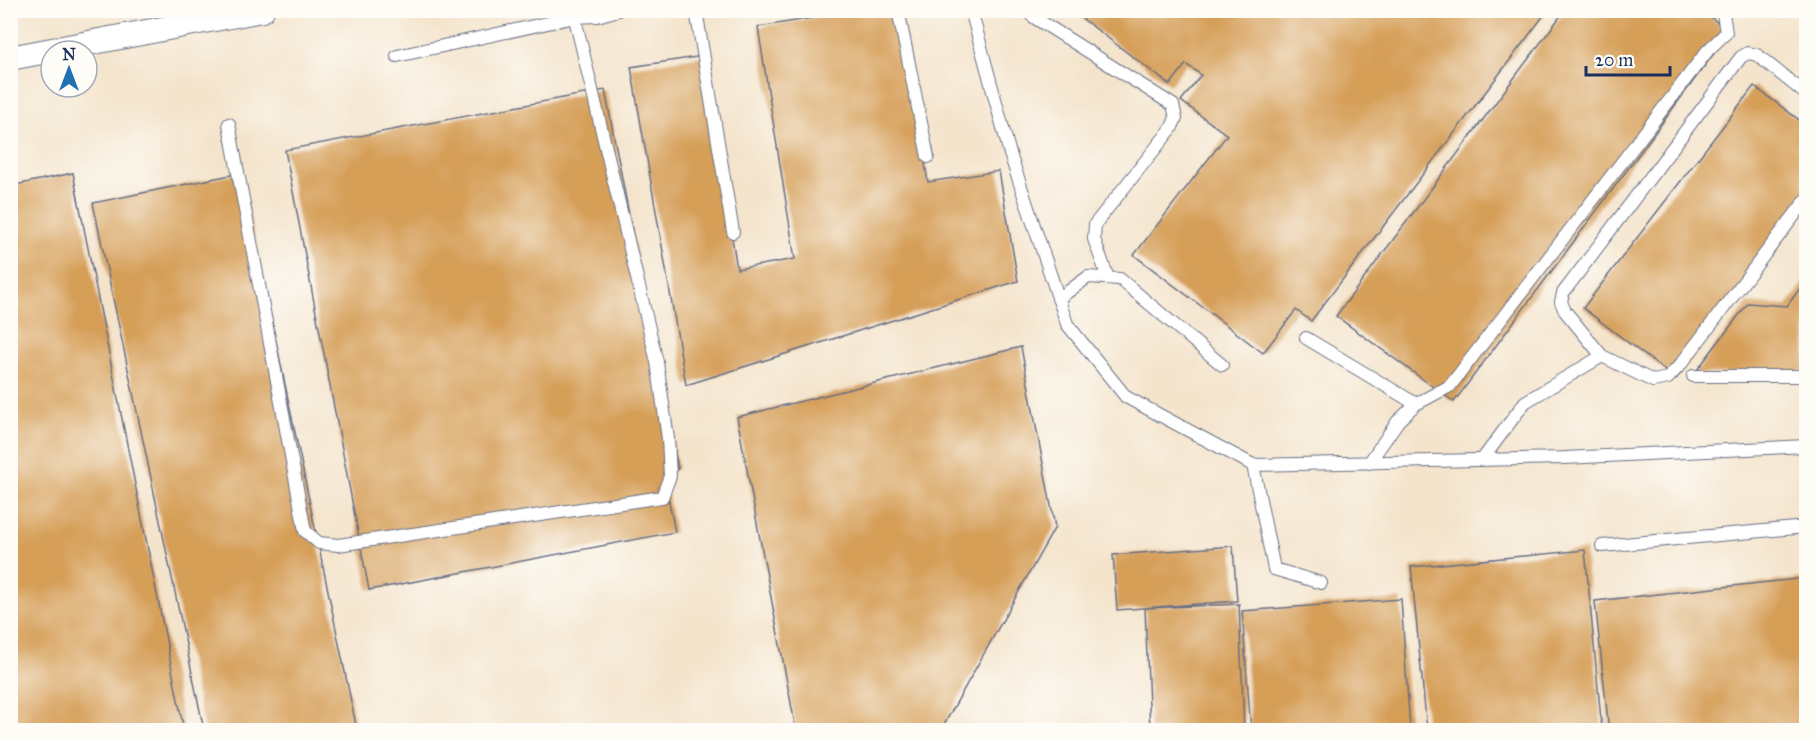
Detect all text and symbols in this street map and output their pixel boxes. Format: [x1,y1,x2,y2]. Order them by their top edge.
north arrow [39,39,99,99]
scale bar [1586,39,1670,77]
text: N [62,45,76,64]
text: 20 m [1595,49,1633,71]

